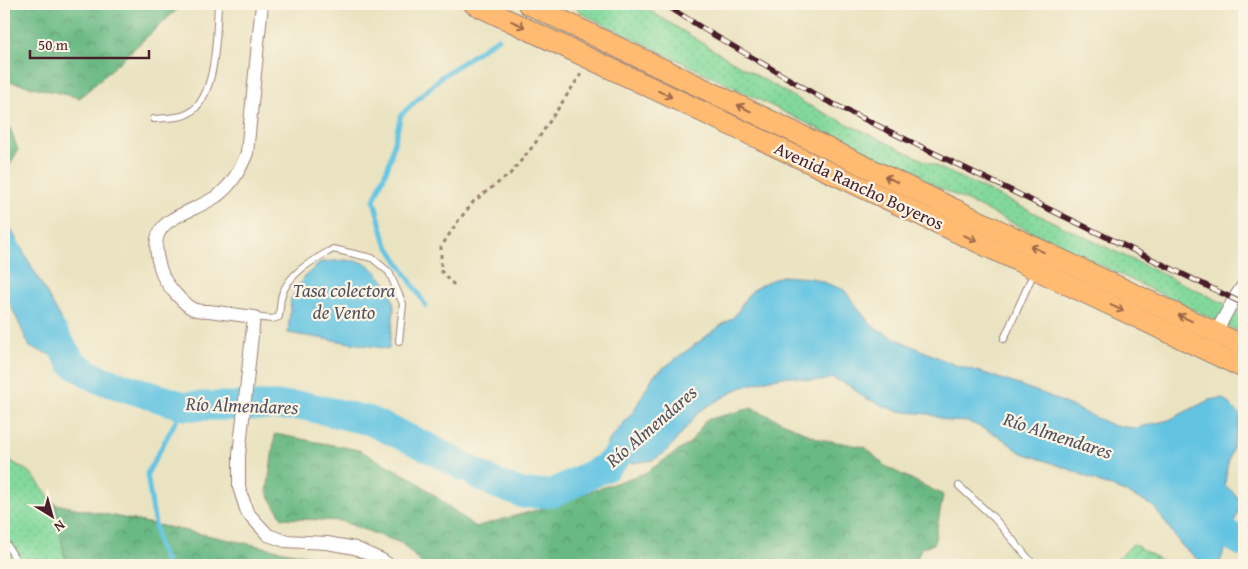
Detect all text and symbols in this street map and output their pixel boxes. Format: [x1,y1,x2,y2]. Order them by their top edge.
one-way arrow [510,20,525,30]
scale bar [30,28,149,60]
text: 50 m [38,34,69,55]
one-way arrow [657,90,672,99]
one-way arrow [737,103,752,112]
street label: Avenida Rancho Boyeros [770,134,948,237]
one-way arrow [884,174,899,183]
one-way arrow [962,234,977,244]
one-way arrow [1030,243,1045,253]
water label: Tasa colectora de Vento [293,276,396,326]
one-way arrow [1109,304,1124,313]
one-way arrow [1177,312,1192,322]
water label: Río Almendares [599,378,703,474]
water label: Río Almendares [184,389,299,421]
water label: Río Almendares [999,404,1116,466]
north arrow [28,492,78,542]
text: N [50,516,70,538]

